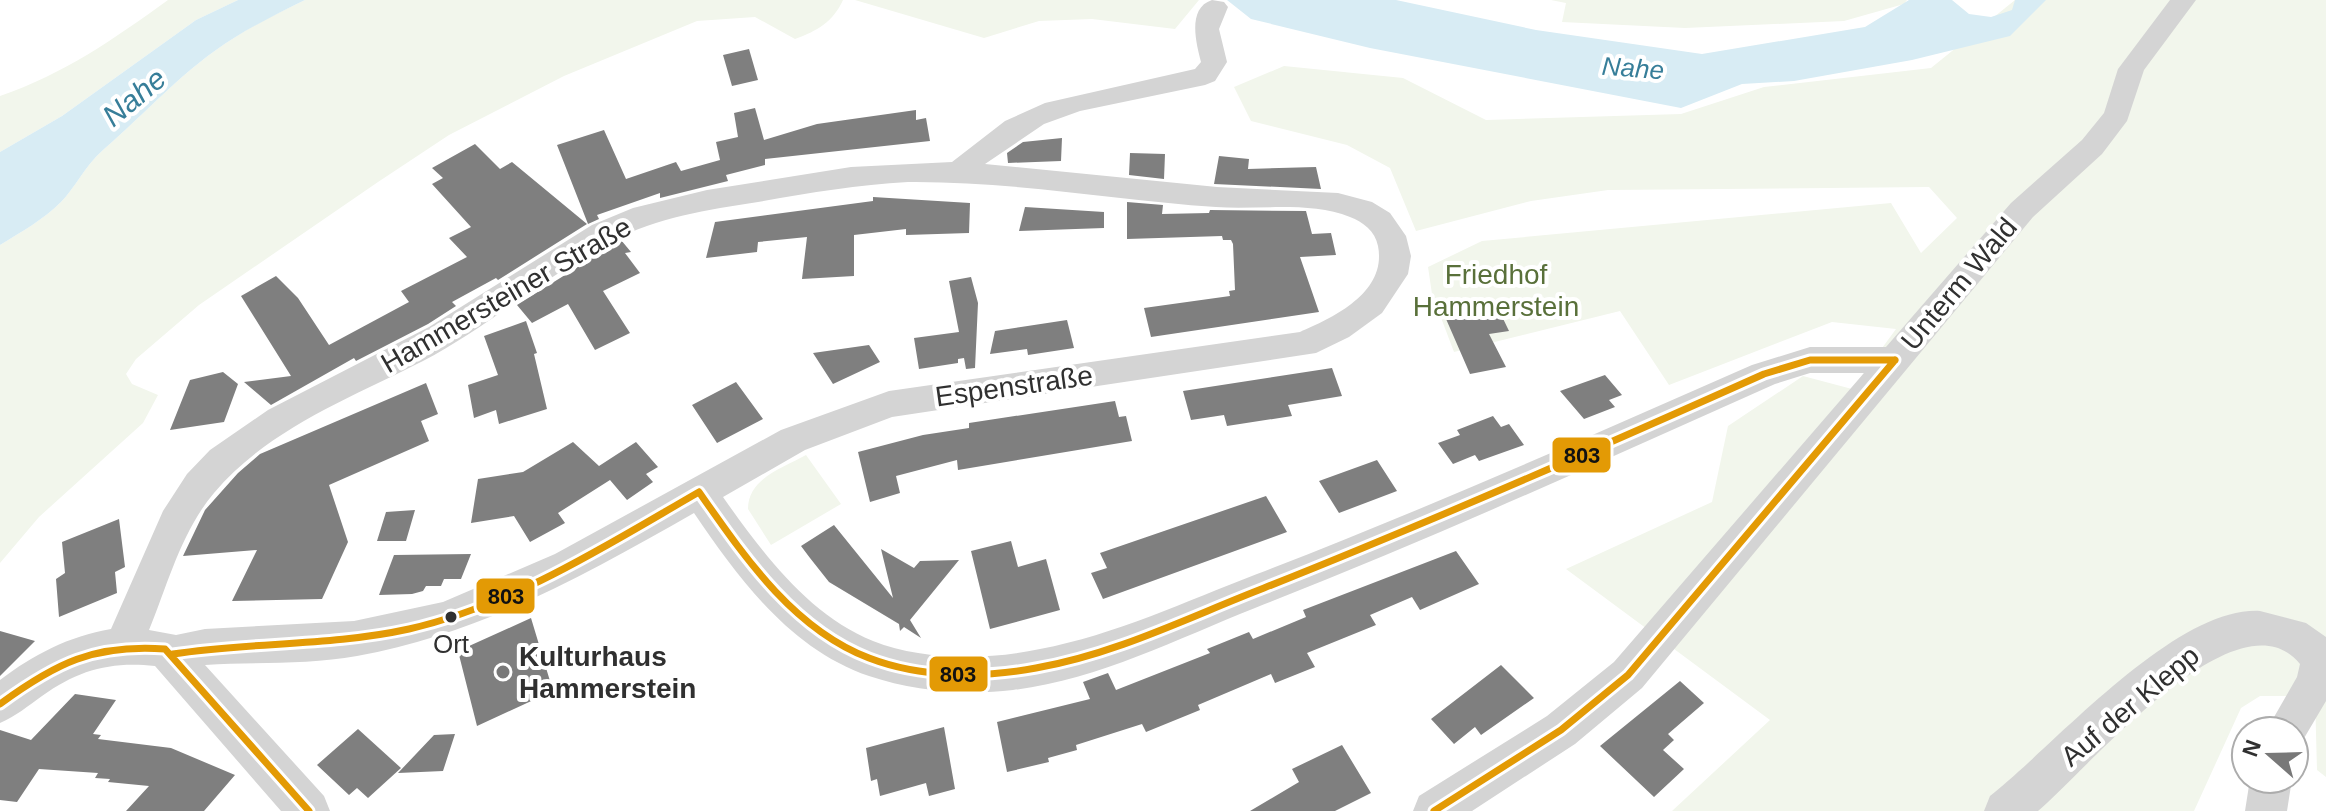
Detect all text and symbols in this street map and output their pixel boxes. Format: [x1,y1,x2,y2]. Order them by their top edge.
water label: Nahe [1601,51,1665,85]
water label: Nahe [96,61,172,133]
street label: Hammersteiner Straße [376,211,636,379]
street label: Unterm Wald [1895,212,2023,356]
park label: Friedhof Hammerstein [1413,259,1579,322]
street label: Espenstraße [933,360,1095,412]
line badge: 803 [1551,436,1612,474]
text: 803 [1564,443,1600,468]
line badge: 803 [475,577,536,615]
text: 803 [488,584,524,609]
marker: Ort [443,609,459,625]
place label: Ort [433,629,470,659]
street label: Auf der Klepp [2055,640,2205,772]
place label: Kulturhaus Hammerstein [519,641,696,704]
line badge: 803 [928,655,989,693]
text: 803 [940,662,976,687]
marker: Kulturhaus Hammerstein [494,663,512,681]
north arrow [2230,715,2310,795]
text: N [2237,737,2266,760]

